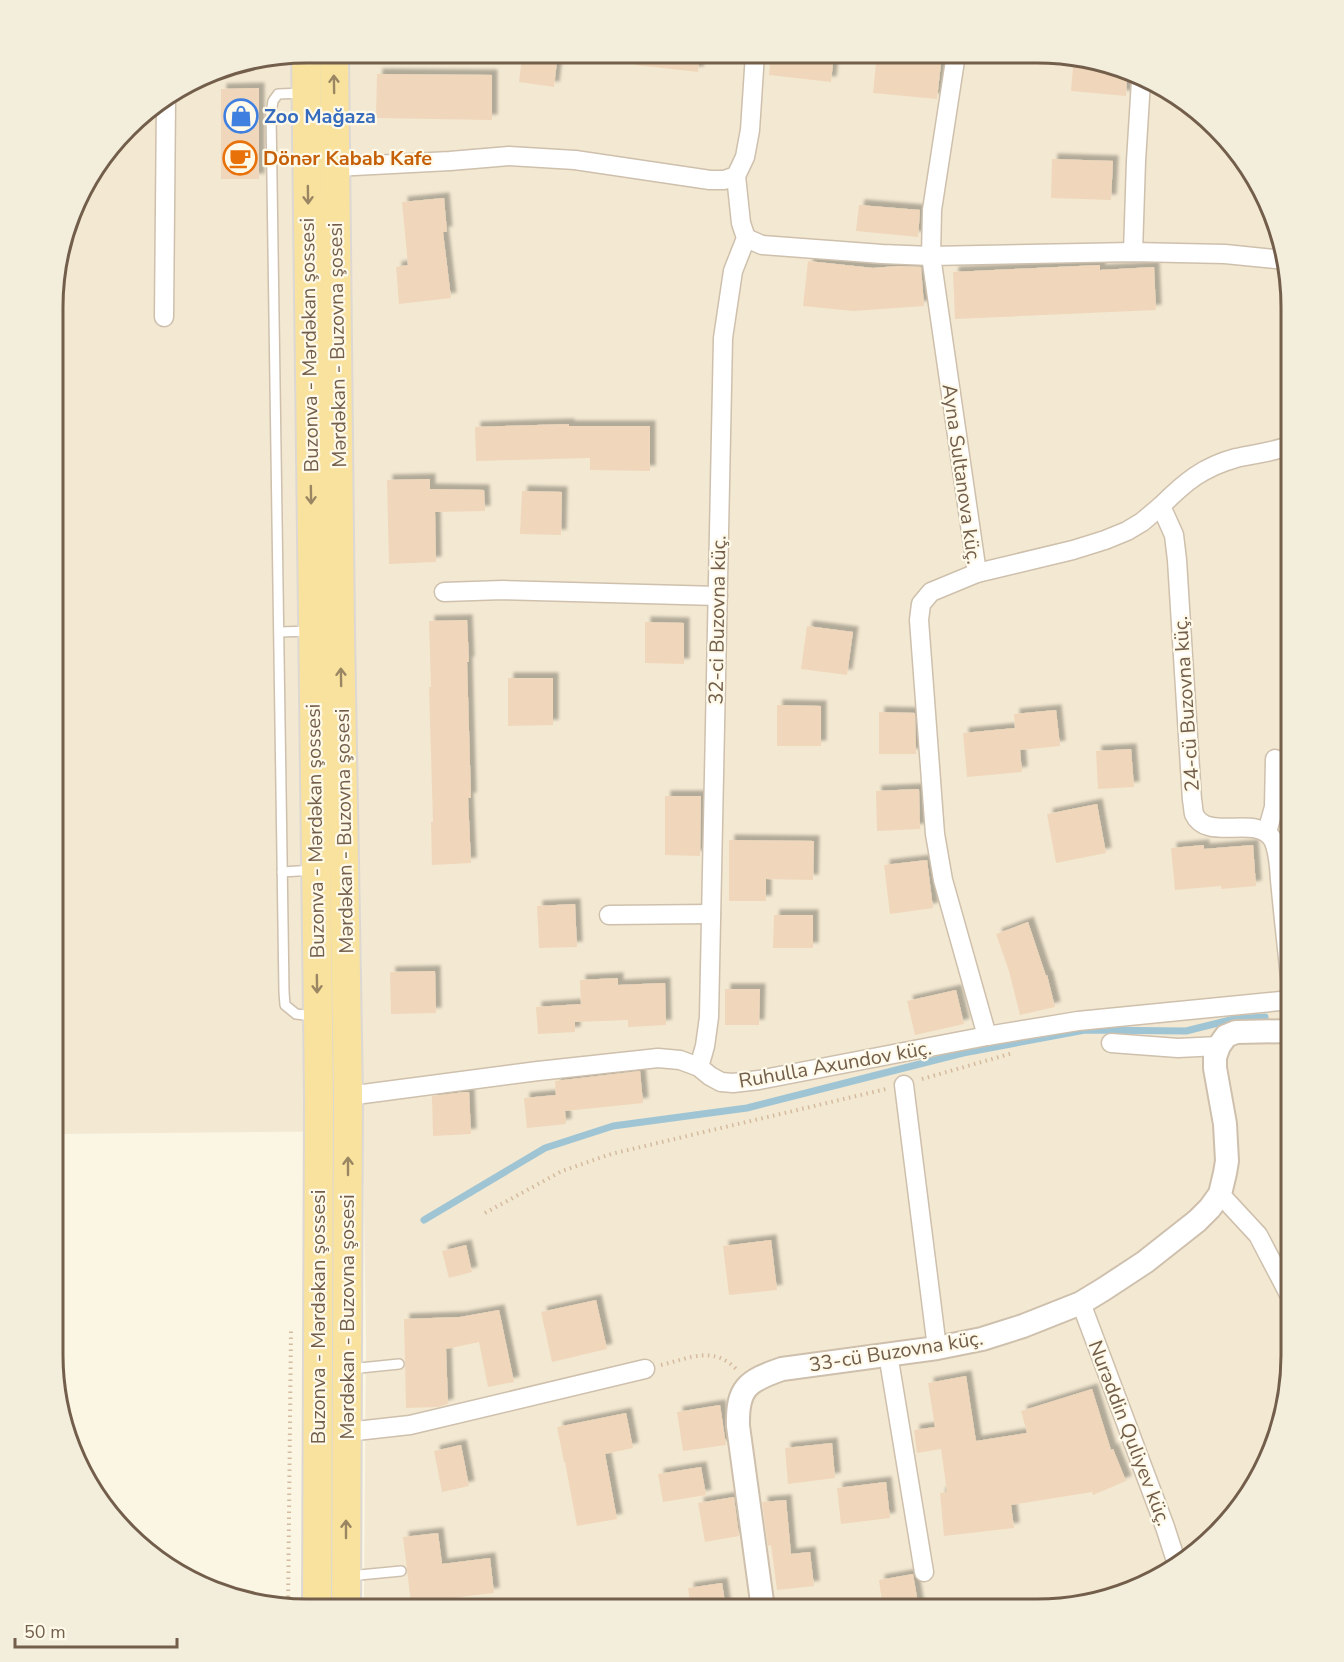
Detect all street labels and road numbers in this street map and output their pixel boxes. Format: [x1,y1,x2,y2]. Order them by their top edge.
street label: Buzonva - Mərdəkan şossesi [294,217,325,473]
street label: Mərdəkan - Buzovna şosesi [322,222,353,468]
street label: Ayna Sultanova küç. [935,382,988,566]
street label: 32-ci Buzovna küç. [703,535,732,705]
street label: 24-cü Buzovna küç. [1167,615,1206,793]
street label: Buzonva - Mərdəkan şossesi [300,703,331,959]
street label: Mərdəkan - Buzovna şosesi [329,708,360,954]
street label: Ruhulla Axundov küç. [737,1034,934,1095]
street label: Buzonva - Mərdəkan şossesi [305,1190,332,1444]
street label: Mərdəkan - Buzovna şosesi [334,1194,361,1440]
street label: 33-cü Buzovna küç. [807,1324,985,1379]
street label: Nurəddin Quliyev küç. [1082,1337,1177,1530]

